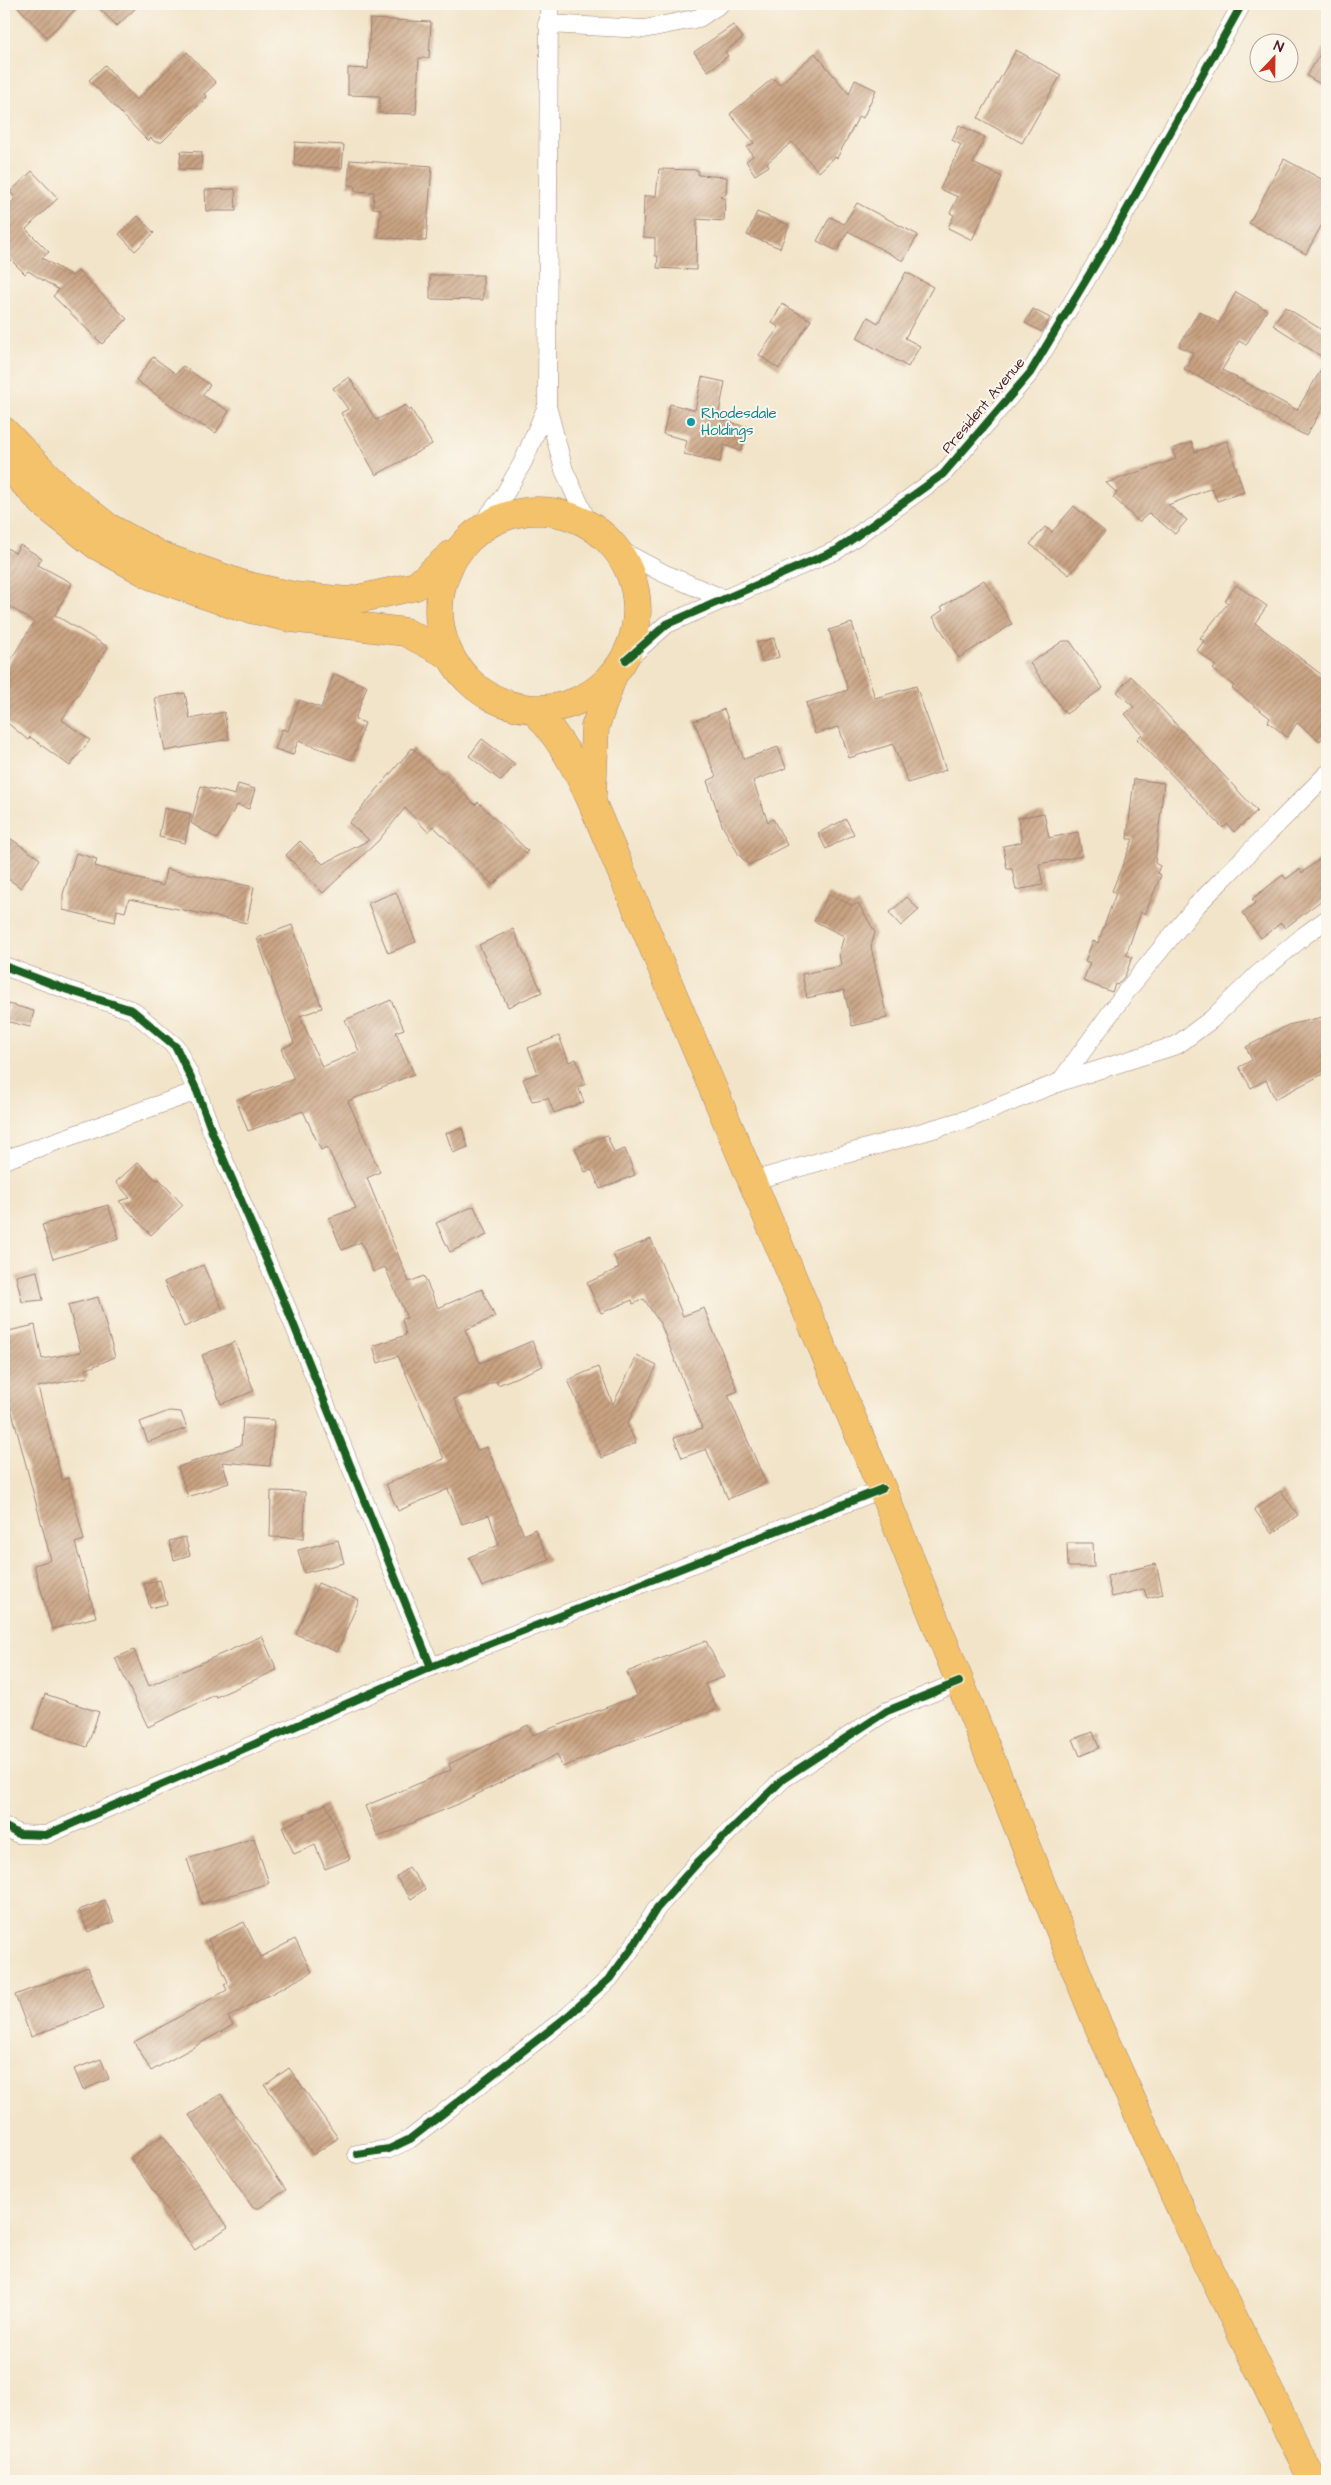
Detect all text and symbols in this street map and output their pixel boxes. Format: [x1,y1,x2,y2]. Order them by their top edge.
north arrow [1248,32,1298,82]
text: N [1271,36,1287,58]
street label: President Avenue [937,353,1030,458]
place label: Rhodesdale Holdings [701,403,777,442]
marker: Rhodesdale Holdings [685,416,697,428]

